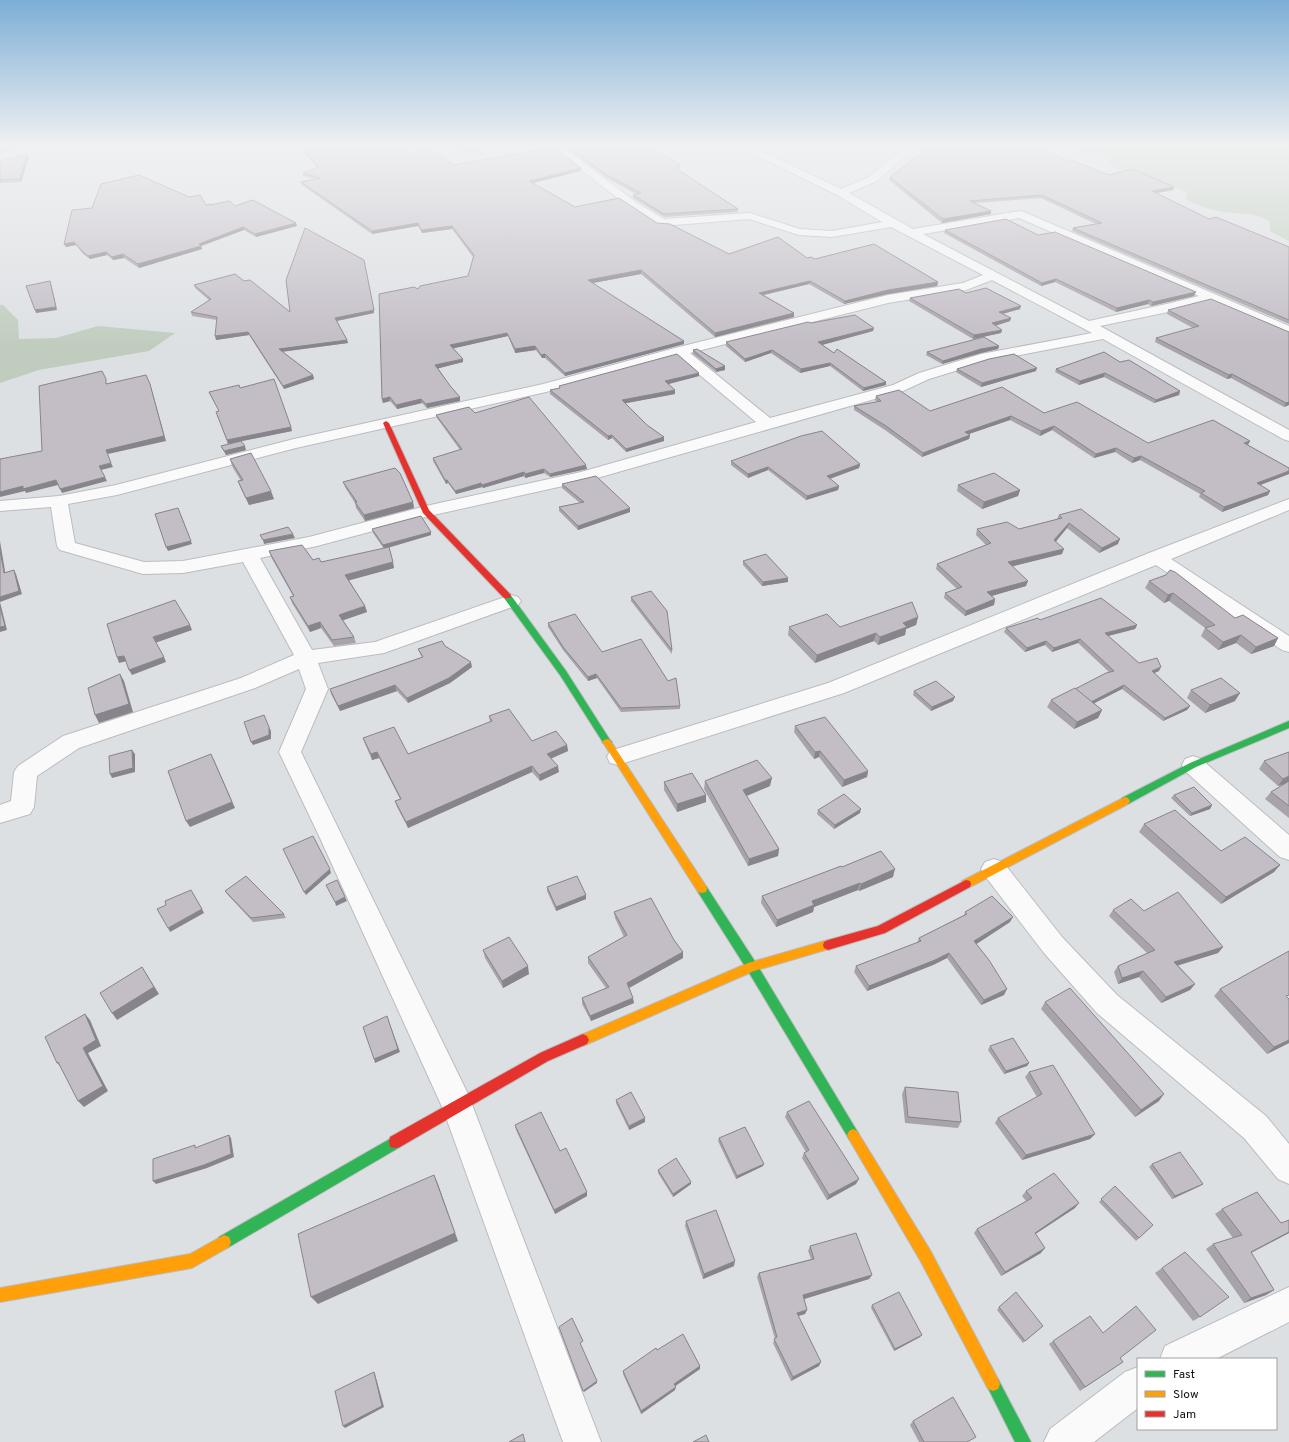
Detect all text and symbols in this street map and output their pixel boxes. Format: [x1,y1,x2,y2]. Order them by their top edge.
legend [1137,1358,1277,1430]
text: Fast [1173,1367,1195,1383]
text: Slow [1173,1387,1199,1403]
text: Jam [1173,1407,1196,1423]

